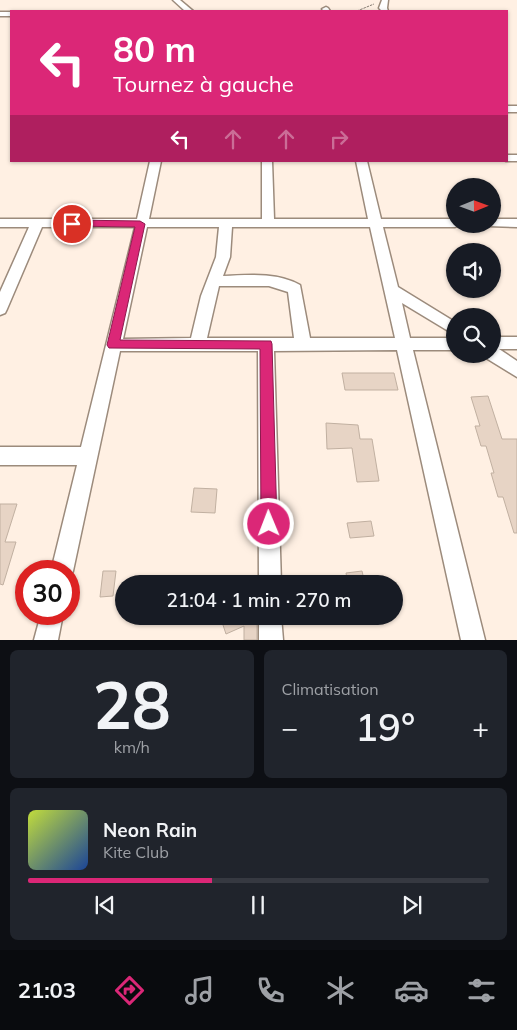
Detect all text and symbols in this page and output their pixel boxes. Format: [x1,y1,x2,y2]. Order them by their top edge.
text: 80 m [113,27,196,71]
icon: left [30,30,95,95]
text: Tournez à gauche [113,70,294,98]
icon: left [166,125,194,153]
icon: ahead [219,125,247,153]
icon: ahead [272,125,300,153]
icon: right [325,125,353,153]
north arrow [446,178,501,232]
map controls [446,178,501,363]
pin [51,203,93,245]
icon: arrive [58,210,86,238]
button: sound [446,243,501,298]
button: search [446,308,501,363]
position arrow [242,497,294,549]
speed limit sign: 30 [15,560,80,625]
text: 21:04 · 1 min · 270 m [166,588,352,612]
text: 28 [93,664,171,745]
text: Climatisation [282,679,379,699]
text: 19° [355,703,415,751]
text: − [282,710,298,745]
text: + [472,710,489,745]
text: km/h [114,737,150,757]
text: Neon Rain [103,818,197,842]
text: Kite Club [103,842,169,862]
icon: previous [91,891,119,919]
icon: pause [244,891,272,919]
icon: next [398,891,426,919]
icon: directions [112,973,147,1008]
icon: music [182,973,217,1008]
icon: phone [253,973,288,1008]
icon: climate [323,973,358,1008]
icon: car [394,973,429,1008]
icon: filters [464,973,499,1008]
text: 21:03 [18,976,76,1004]

